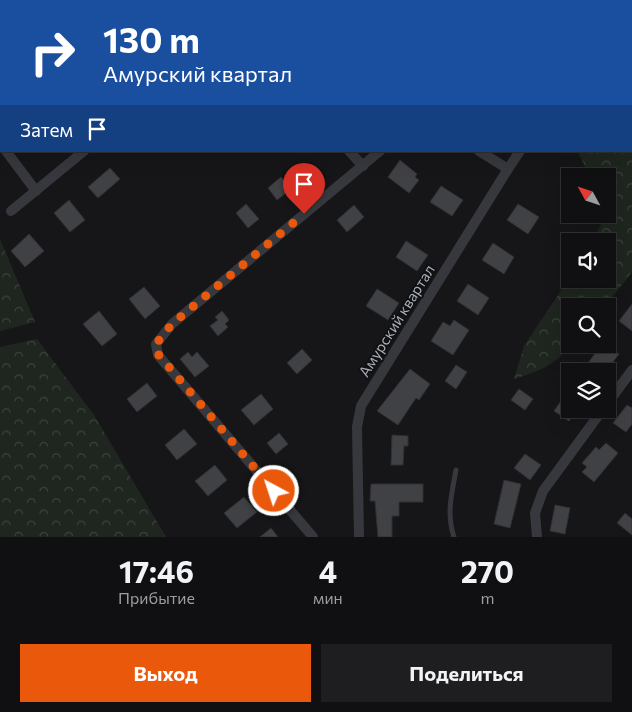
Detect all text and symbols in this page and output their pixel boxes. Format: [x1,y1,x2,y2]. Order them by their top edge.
text: 130 m [103,17,200,60]
icon: right [20,20,85,85]
text: Амурский квартал [103,60,292,87]
icon: arrive [83,115,111,143]
text: Затем [20,118,73,141]
pin [283,163,325,214]
north arrow [561,168,616,222]
map controls [561,168,616,418]
icon: arrive [290,170,318,198]
button: sound [561,233,616,288]
street label: Амурский квартал [354,261,438,380]
button: search [561,298,616,353]
button: layers [561,363,616,418]
position arrow [247,464,299,516]
text: 17:46 [119,552,194,589]
text: 4 [319,552,337,589]
text: 270 [461,552,514,589]
text: Прибытие [118,588,195,607]
text: мин [313,588,343,607]
text: m [480,588,494,607]
button: Выход [20,644,311,702]
button: Поделиться [321,644,612,702]

